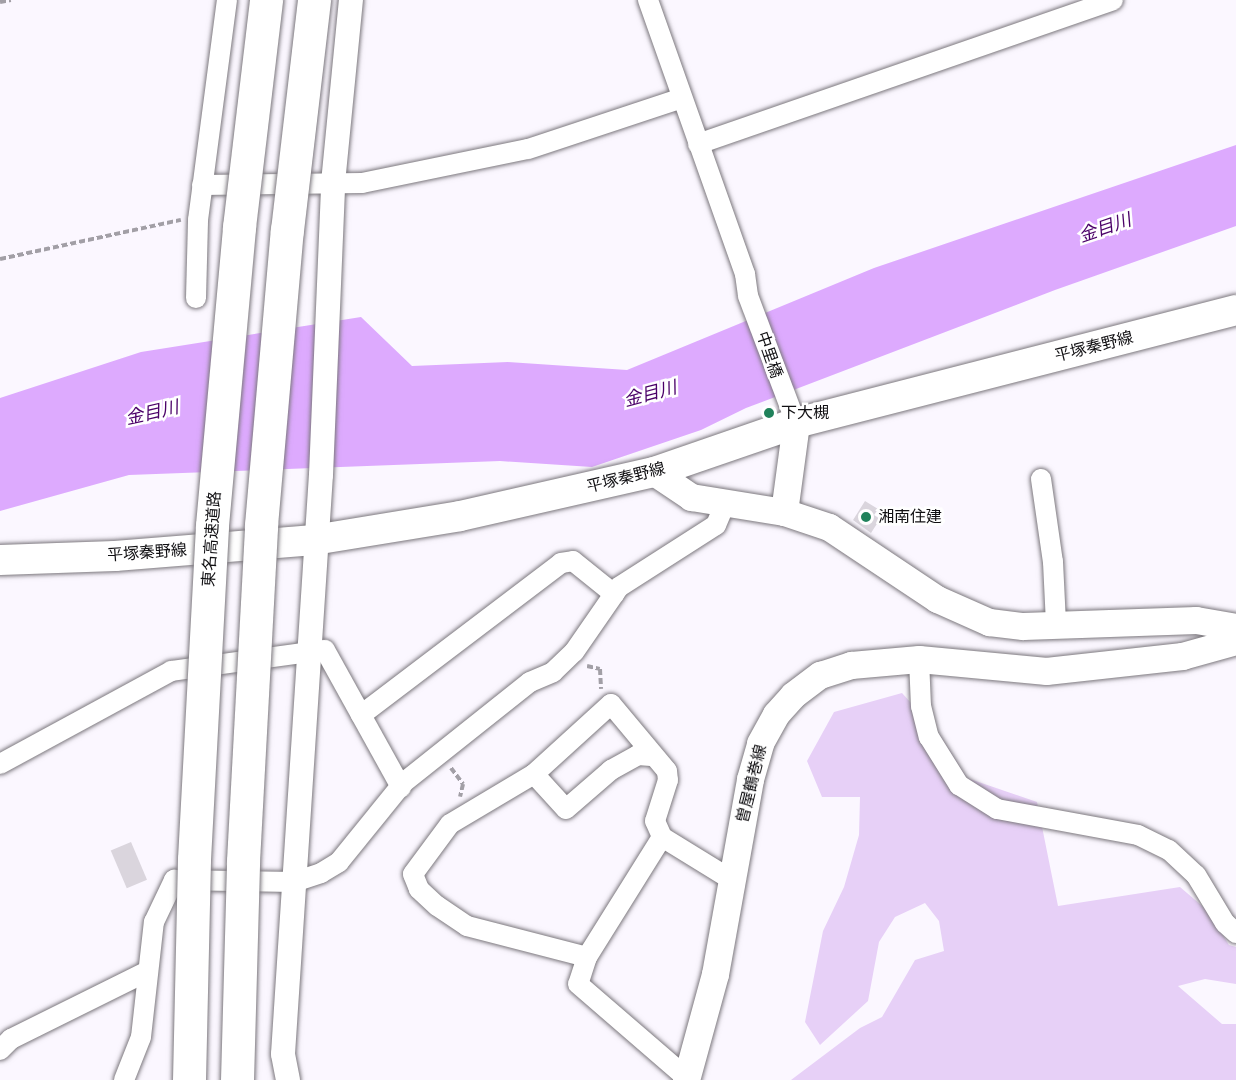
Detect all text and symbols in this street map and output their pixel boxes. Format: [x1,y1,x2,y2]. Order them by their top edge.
water label: 金目川 [1076,209,1134,247]
street label: 平塚秦野線 [1053,328,1135,366]
street label: 中里橋 [752,329,786,381]
water label: 金目川 [621,377,679,411]
water label: 金目川 [123,396,181,430]
place label: 下大槻 [781,403,829,423]
marker: 下大槻 [762,406,776,420]
street label: 平塚秦野線 [585,459,667,497]
street label: 東名高速道路 [199,490,225,588]
place label: 湘南住建 [878,507,942,527]
marker: 湘南住建 [859,510,873,524]
street label: 平塚秦野線 [106,541,188,565]
street label: 曽屋鶴巻線 [733,743,771,825]

